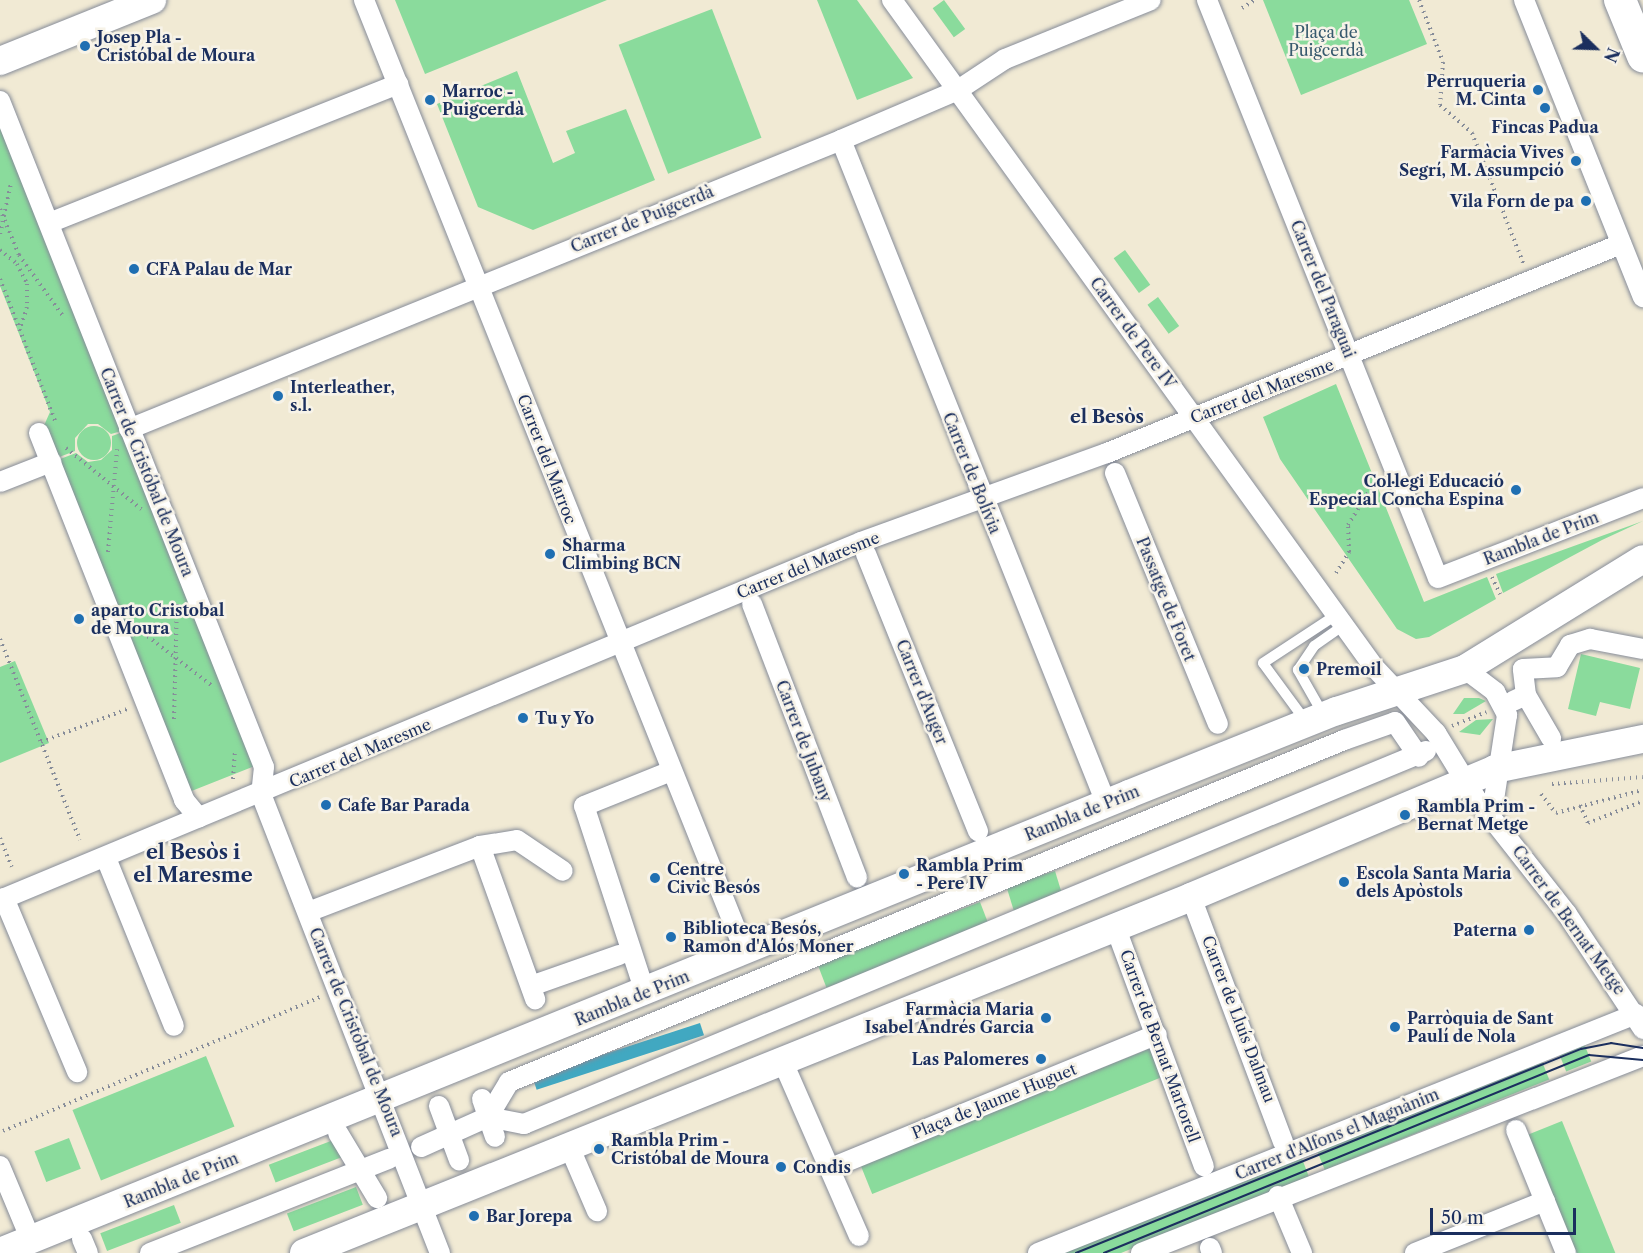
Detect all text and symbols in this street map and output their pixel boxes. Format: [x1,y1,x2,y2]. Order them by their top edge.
north arrow [1565,18,1625,78]
park label: Plaça de Puigcerdà [1288,22,1364,60]
place label: Josep Pla - Cristóbal de Moura [97,27,255,65]
marker: Josep Pla - Cristóbal de Moura [78,39,92,53]
text: N [1600,45,1623,65]
place label: Perruqueria M. Cinta [1426,71,1526,109]
place label: Marroc - Puigcerdà [442,81,524,119]
marker: Perruqueria M. Cinta [1531,83,1545,97]
marker: Marroc - Puigcerdà [423,93,437,107]
marker: Fincas Padua [1538,101,1552,115]
place label: Fincas Padua [1491,117,1599,137]
place label: Farmàcia Vives Segrí, M. Assumpció [1398,142,1564,180]
marker: Farmàcia Vives Segrí, M. Assumpció [1569,154,1583,168]
street label: Carrer de Puigcerdà [568,181,716,257]
place label: Vila Forn de pa [1450,191,1574,211]
marker: Vila Forn de pa [1579,194,1593,208]
street label: Carrer del Paraguai [1287,217,1359,361]
place label: CFA Palau de Mar [146,259,293,279]
marker: CFA Palau de Mar [127,262,141,276]
street label: Carrer de Pere IV [1086,273,1180,393]
street label: Carrer del Maresme [1187,355,1337,427]
street label: Carrer de Cristóbal de Moura [96,365,198,579]
place label: Interleather, s.l. [290,377,395,415]
marker: Interleather, s.l. [271,389,285,403]
street label: Carrer del Marroc [513,391,581,527]
district label: el Besòs [1070,406,1144,428]
street label: Carrer de Bolívia [939,409,1005,537]
place label: Col·legi Educació Especial Concha Espina [1309,471,1504,509]
marker: Col·legi Educació Especial Concha Espina [1509,483,1523,497]
street label: Rambla de Prim [1481,507,1601,569]
street label: Carrer del Maresme [734,528,882,602]
street label: Passatge de Foret [1132,534,1200,664]
place label: Sharma Climbing BCN [562,535,681,573]
marker: Sharma Climbing BCN [543,547,557,561]
place label: aparto Cristobal de Moura [91,600,224,638]
marker: aparto Cristobal de Moura [72,612,86,626]
street label: Carrer d'Auger [892,637,952,747]
place label: Premoil [1316,659,1382,679]
marker: Premoil [1297,662,1311,676]
street label: Carrer de Jubany [772,677,836,805]
place label: Tu y Yo [535,708,596,728]
marker: Tu y Yo [516,711,530,725]
street label: Carrer del Maresme [286,714,434,792]
street label: Rambla de Prim [1022,781,1142,845]
place label: Cafe Bar Parada [338,795,470,815]
place label: Rambla Prim - Bernat Metge [1417,796,1535,834]
marker: Cafe Bar Parada [319,798,333,812]
marker: Rambla Prim - Bernat Metge [1398,808,1412,822]
district label: el Besòs i el Maresme [133,840,253,887]
street label: Carrer de Bernat Metge [1508,842,1630,998]
place label: Rambla Prim - Pere IV [916,855,1023,893]
place label: Centre Civic Besós [667,859,760,897]
place label: Escola Santa Maria dels Apòstols [1356,863,1512,901]
marker: Rambla Prim - Pere IV [897,867,911,881]
marker: Centre Civic Besós [648,871,662,885]
marker: Escola Santa Maria dels Apòstols [1337,875,1351,889]
place label: Biblioteca Besós, Ramon d'Alós Moner [683,918,854,956]
place label: Paterna [1453,920,1517,940]
marker: Paterna [1522,923,1536,937]
street label: Carrer de Cristóbal de Moura [305,925,407,1139]
marker: Biblioteca Besós, Ramon d'Alós Moner [664,930,678,944]
street label: Carrer de Lluís Dalmau [1198,933,1280,1105]
street label: Carrer de Bernat Martorell [1116,947,1204,1145]
street label: Rambla de Prim [572,966,692,1030]
place label: Farmàcia Maria Isabel Andrés Garcia [864,999,1034,1037]
place label: Parròquia de Sant Paulí de Nola [1407,1008,1554,1046]
marker: Farmàcia Maria Isabel Andrés Garcia [1039,1011,1053,1025]
marker: Parròquia de Sant Paulí de Nola [1388,1020,1402,1034]
place label: Las Palomeres [911,1049,1029,1069]
marker: Las Palomeres [1034,1052,1048,1066]
street label: Plaça de Jaume Huguet [909,1059,1079,1143]
street label: Carrer d'Alfons el Magnànim [1232,1084,1442,1184]
place label: Rambla Prim - Cristóbal de Moura [611,1130,769,1168]
marker: Rambla Prim - Cristóbal de Moura [592,1142,606,1156]
street label: Rambla de Prim [121,1148,241,1212]
place label: Condis [793,1157,851,1177]
marker: Condis [774,1160,788,1174]
scale bar [1433,1196,1578,1234]
place label: Bar Jorepa [486,1206,572,1226]
text: 50 m [1441,1207,1484,1229]
marker: Bar Jorepa [467,1209,481,1223]

